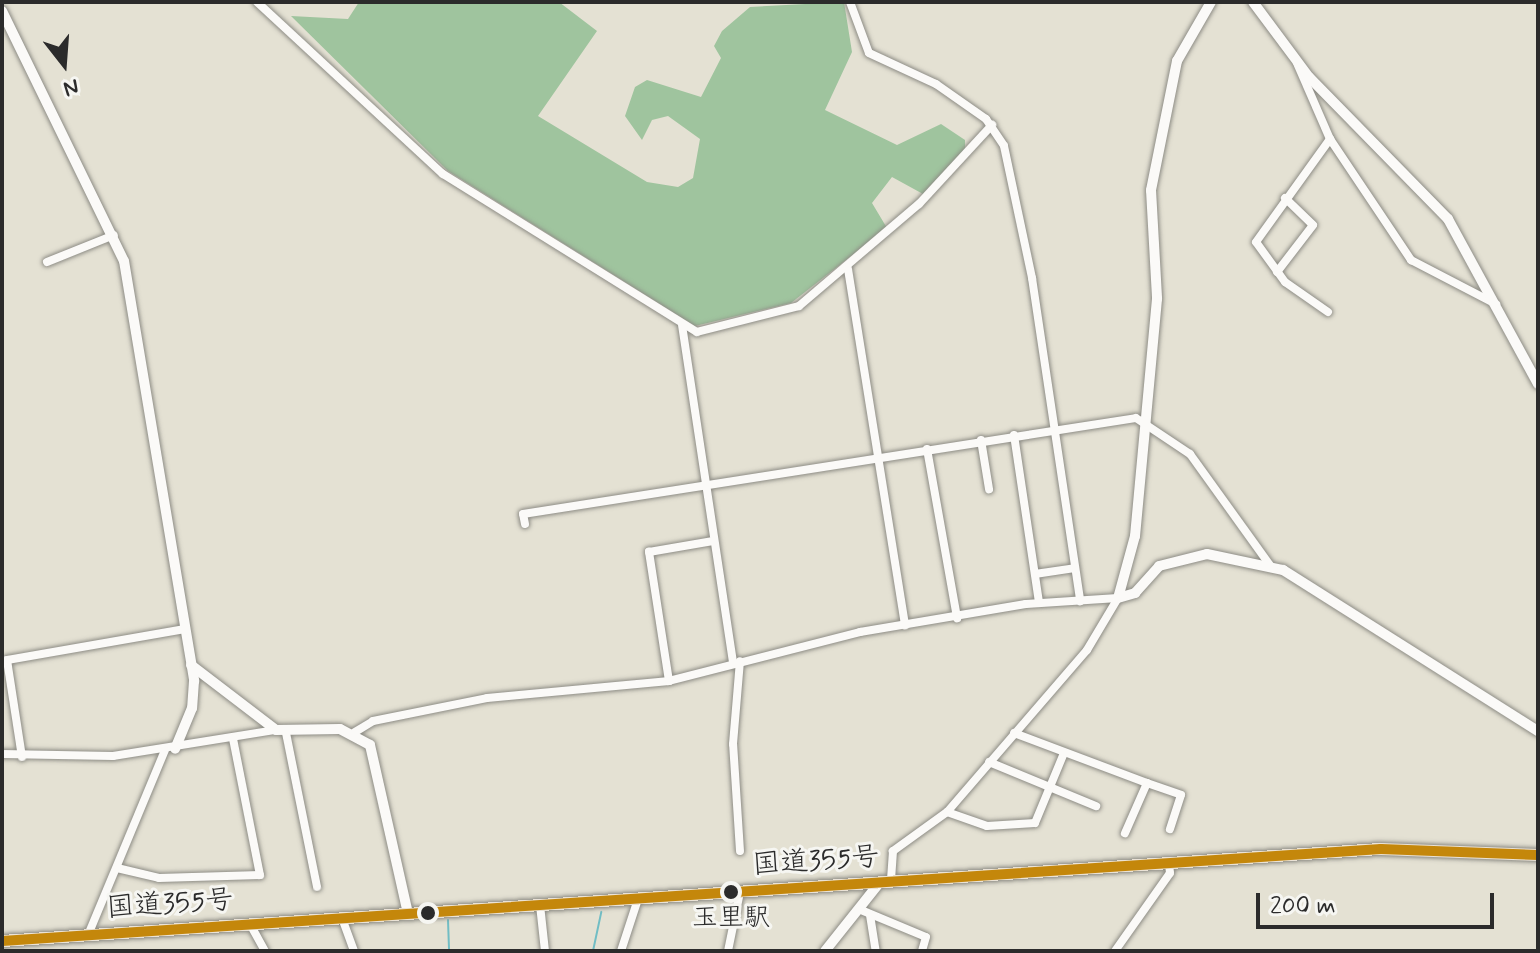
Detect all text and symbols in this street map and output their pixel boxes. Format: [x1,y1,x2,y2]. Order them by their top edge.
north arrow [24,24,104,104]
text: N [60,71,82,102]
street label: 国道355号 [751,841,881,883]
scale bar [1260,877,1498,927]
street label: 国道355号 [105,884,235,926]
marker: 玉里駅 [723,884,739,900]
text: 200 m [1270,891,1336,922]
place label: 玉里駅 [692,903,770,935]
unlabelled marker [420,905,436,921]

